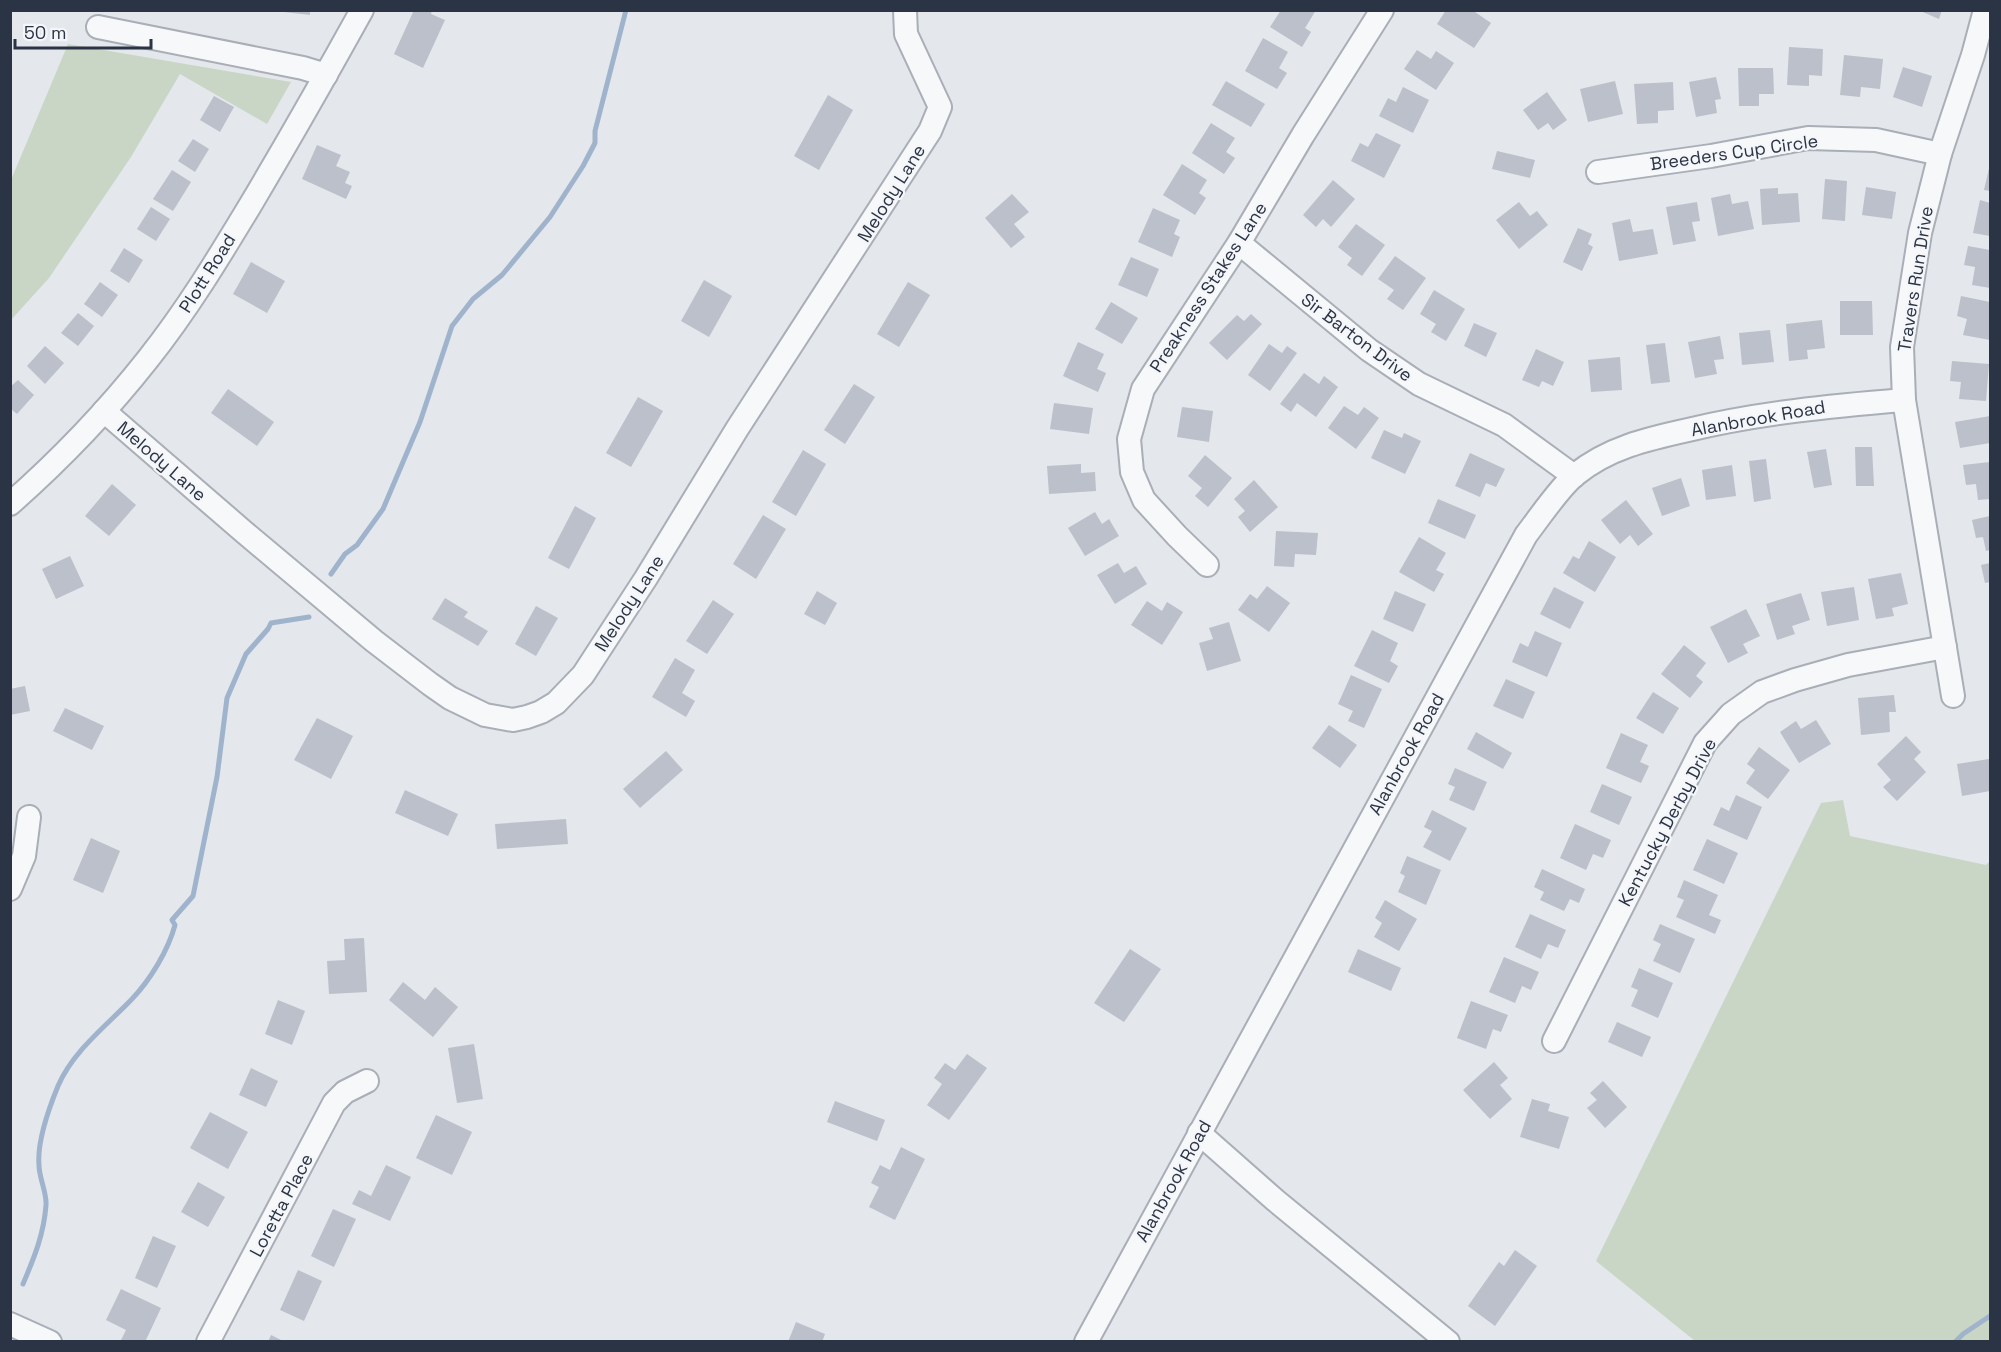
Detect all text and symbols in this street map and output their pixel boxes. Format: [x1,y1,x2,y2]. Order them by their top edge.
scale bar [15,12,152,50]
text: 50 m [24,21,66,44]
street label: Breeders Cup Circle [1648,129,1820,175]
street label: Melody Lane [852,140,930,246]
street label: Preakness Stakes Lane [1144,197,1272,377]
street label: Travers Run Drive [1892,204,1938,354]
street label: Plott Road [174,229,240,317]
street label: Sir Barton Drive [1297,288,1417,386]
street label: Alanbrook Road [1689,395,1827,441]
street label: Melody Lane [113,416,211,506]
street label: Melody Lane [589,550,669,656]
street label: Alanbrook Road [1363,689,1449,819]
street label: Kentucky Derby Drive [1613,734,1721,910]
street label: Alanbrook Road [1130,1116,1216,1246]
street label: Loretta Place [244,1149,318,1261]

